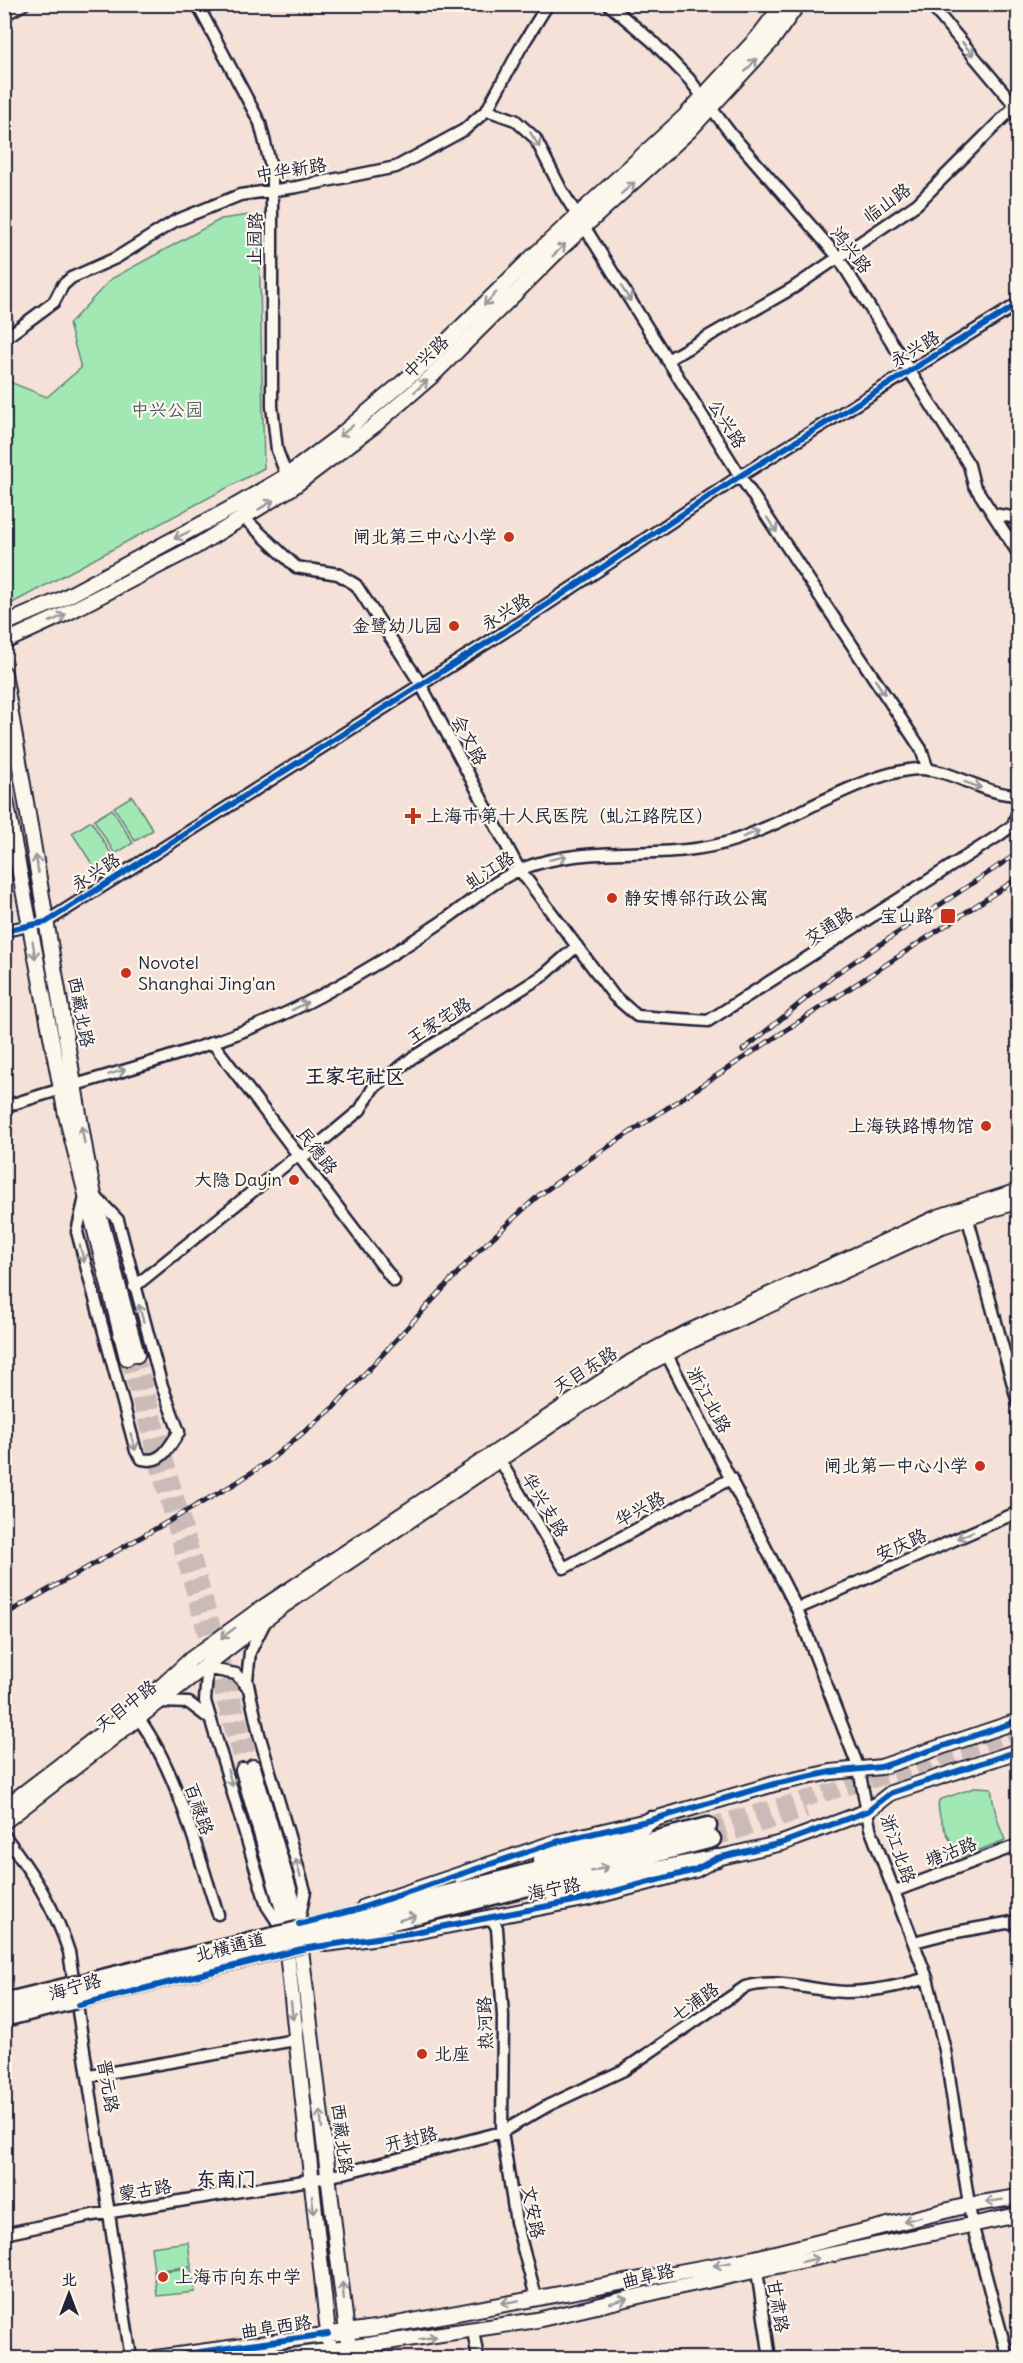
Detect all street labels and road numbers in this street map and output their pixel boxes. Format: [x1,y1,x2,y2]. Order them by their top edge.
street label: 中华新路 [254,153,328,186]
street label: 临山路 [858,177,915,228]
street label: 止园路 [243,212,266,266]
street label: 鸿兴路 [826,221,877,278]
street label: 永兴路 [886,325,944,372]
street label: 中兴路 [398,330,453,383]
street label: 公兴路 [703,395,751,453]
street label: 永兴路 [477,588,535,636]
street label: 会文路 [447,711,492,769]
street label: 虬江路 [461,846,519,894]
street label: 永兴路 [67,847,125,896]
street label: 交通路 [800,901,858,950]
street label: 西藏北路 [63,974,100,1049]
street label: 王家宅路 [402,992,475,1049]
street label: 民德路 [292,1122,343,1179]
street label: 天目东路 [548,1341,621,1398]
street label: 浙江北路 [682,1363,736,1437]
street label: 华兴支路 [517,1468,574,1542]
street label: 华兴路 [611,1486,669,1531]
street label: 安庆路 [871,1523,930,1566]
street label: 天目中路 [90,1674,161,1737]
street label: 百禄路 [180,1780,219,1838]
street label: 浙江北路 [876,1811,921,1887]
street label: 塘沽路 [921,1831,980,1872]
street label: 海宁路 [525,1872,583,1905]
street label: 北横通道 [192,1927,268,1966]
street label: 海宁路 [46,1968,104,2005]
street label: 七浦路 [666,1977,723,2026]
street label: 热河路 [472,1996,497,2050]
street label: 晋元路 [93,2057,124,2114]
street label: 西藏北路 [327,2102,358,2176]
street label: 开封路 [382,2121,440,2156]
street label: 蒙古路 [116,2174,173,2205]
street label: 文安路 [517,2183,550,2241]
street label: 曲阜路 [619,2258,677,2293]
street label: 甘肃路 [763,2277,794,2334]
street label: 曲阜西路 [239,2310,313,2343]

